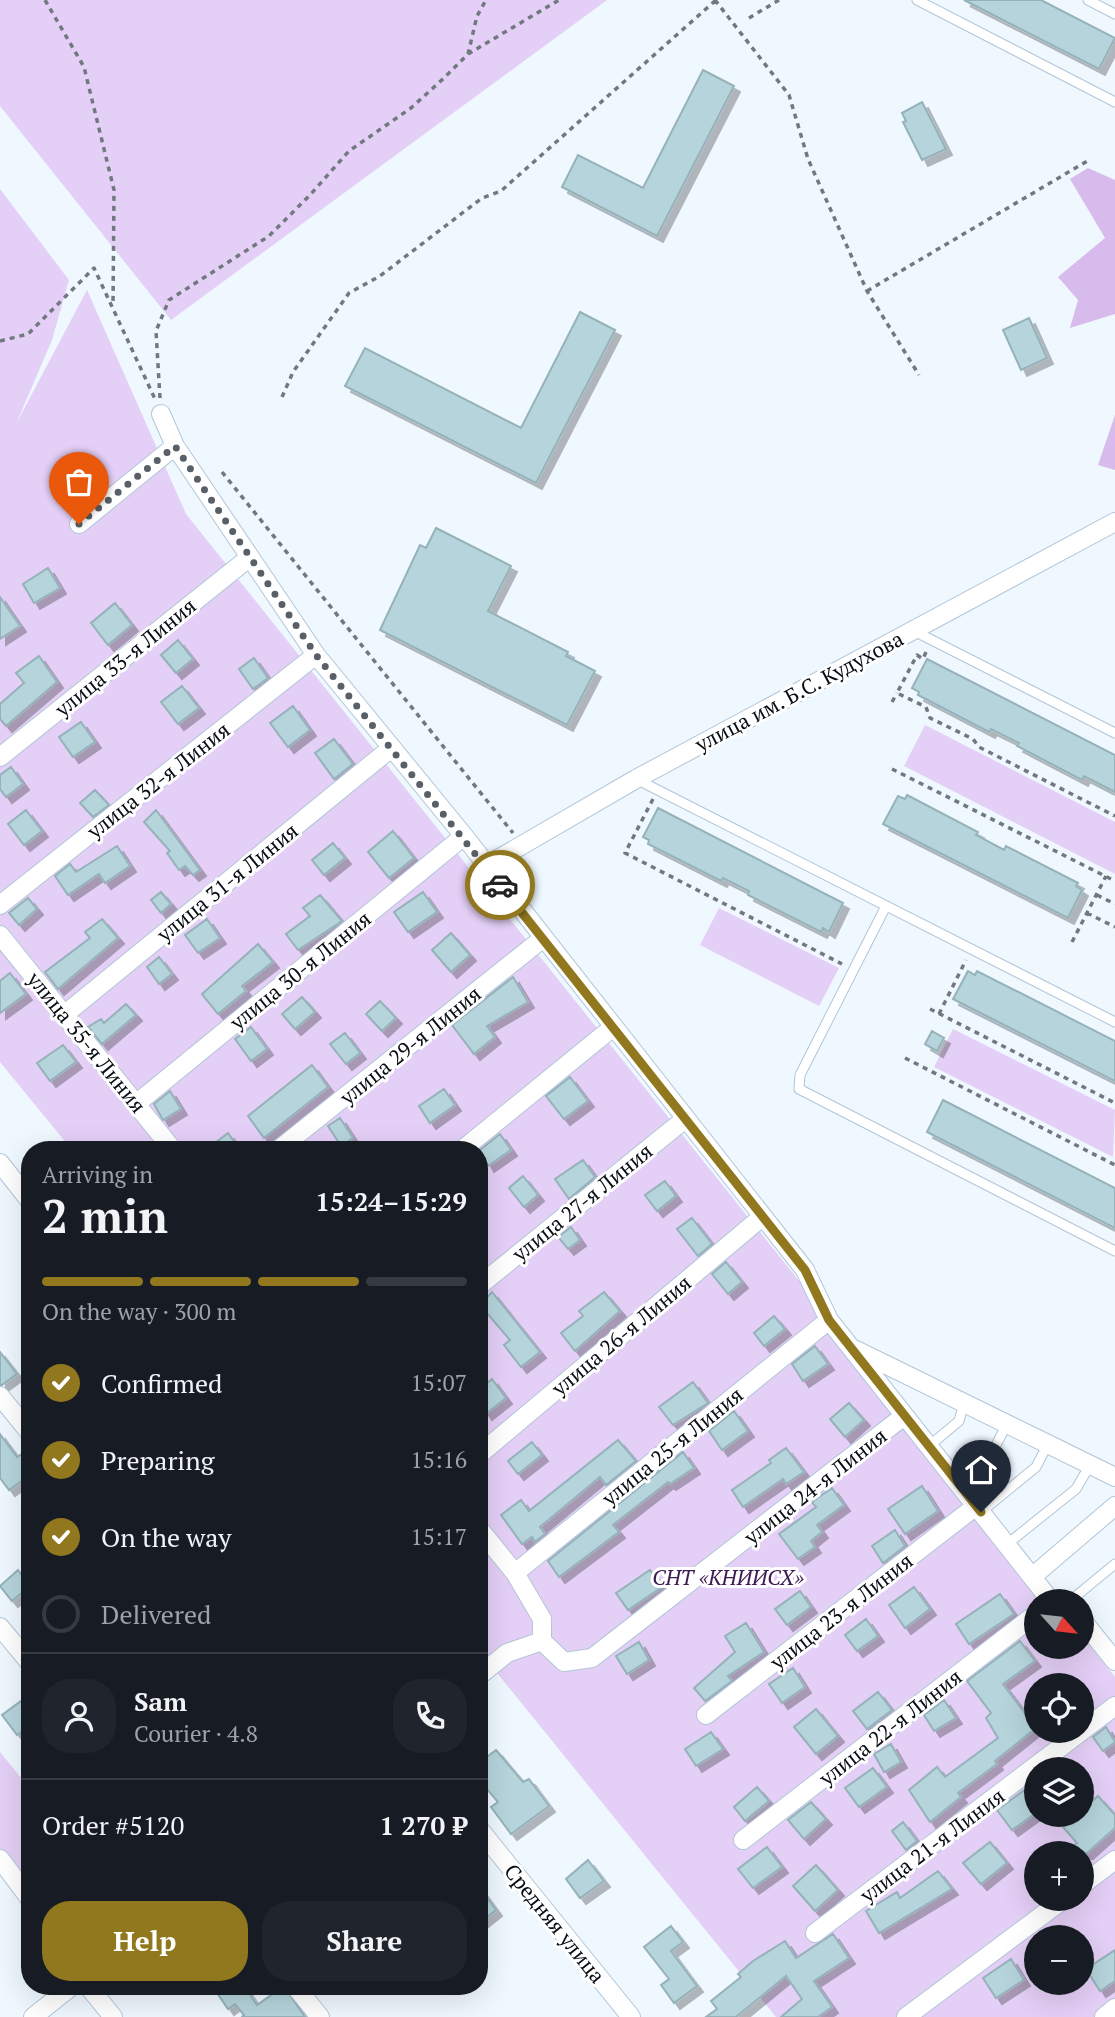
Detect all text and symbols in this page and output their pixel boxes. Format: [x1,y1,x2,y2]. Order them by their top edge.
pin [49,452,109,524]
icon: bag [60,463,98,501]
street label: улица 33-я Линия [48,591,201,723]
street label: улица им. Б.С. Кудухова [689,624,908,758]
street label: улица 32-я Линия [80,715,235,845]
street label: улица 31-я Линия [150,816,303,948]
courier [465,850,535,920]
icon: car [481,866,519,904]
street label: улица 30-я Линия [223,904,376,1036]
street label: улица 35-я Линия [21,965,153,1118]
street label: улица 29-я Линия [333,979,486,1111]
street label: улица 27-я Линия [505,1137,658,1268]
text: Arriving in [42,1159,153,1190]
text: 15:24–15:29 [315,1184,467,1218]
text: 2 min [42,1185,168,1246]
street label: улица 26-я Линия [545,1268,697,1402]
text: On the way · 300 m [42,1296,236,1327]
icon: check [42,1364,80,1402]
text: Confirmed [101,1366,222,1400]
text: 15:07 [410,1367,467,1398]
street label: улица 25-я Линия [595,1380,748,1512]
street label: улица 24-я Линия [737,1421,892,1551]
pin [951,1440,1011,1512]
icon: check [42,1441,80,1479]
text: Preparing [101,1443,214,1477]
text: 15:16 [410,1444,467,1475]
icon: home [962,1451,1000,1489]
icon: check [42,1518,80,1556]
text: On the way [101,1520,232,1554]
text: 15:17 [410,1521,467,1552]
street label: улица 23-я Линия [763,1546,918,1676]
park label: СНТ «КНИИСХ» [652,1563,804,1591]
north arrow [1024,1589,1094,1659]
map controls [1024,1589,1094,1995]
text: Delivered [101,1597,211,1631]
street label: улица 22-я Линия [812,1662,967,1792]
button: locate [1024,1673,1094,1743]
button: person [42,1679,116,1753]
button: phone [393,1679,467,1753]
text: Sam [134,1684,187,1718]
text: Courier · 4.8 [134,1718,258,1749]
button: layers [1024,1757,1094,1827]
street label: улица 21-я Линия [853,1781,1010,1909]
text: Order #5120 [42,1808,184,1842]
text: 1 270 ₽ [380,1808,467,1842]
button: + [1024,1841,1094,1911]
street label: Средняя улица [498,1858,612,1989]
button: Help [42,1901,248,1981]
button: Share [262,1901,467,1981]
button: − [1024,1925,1094,1995]

